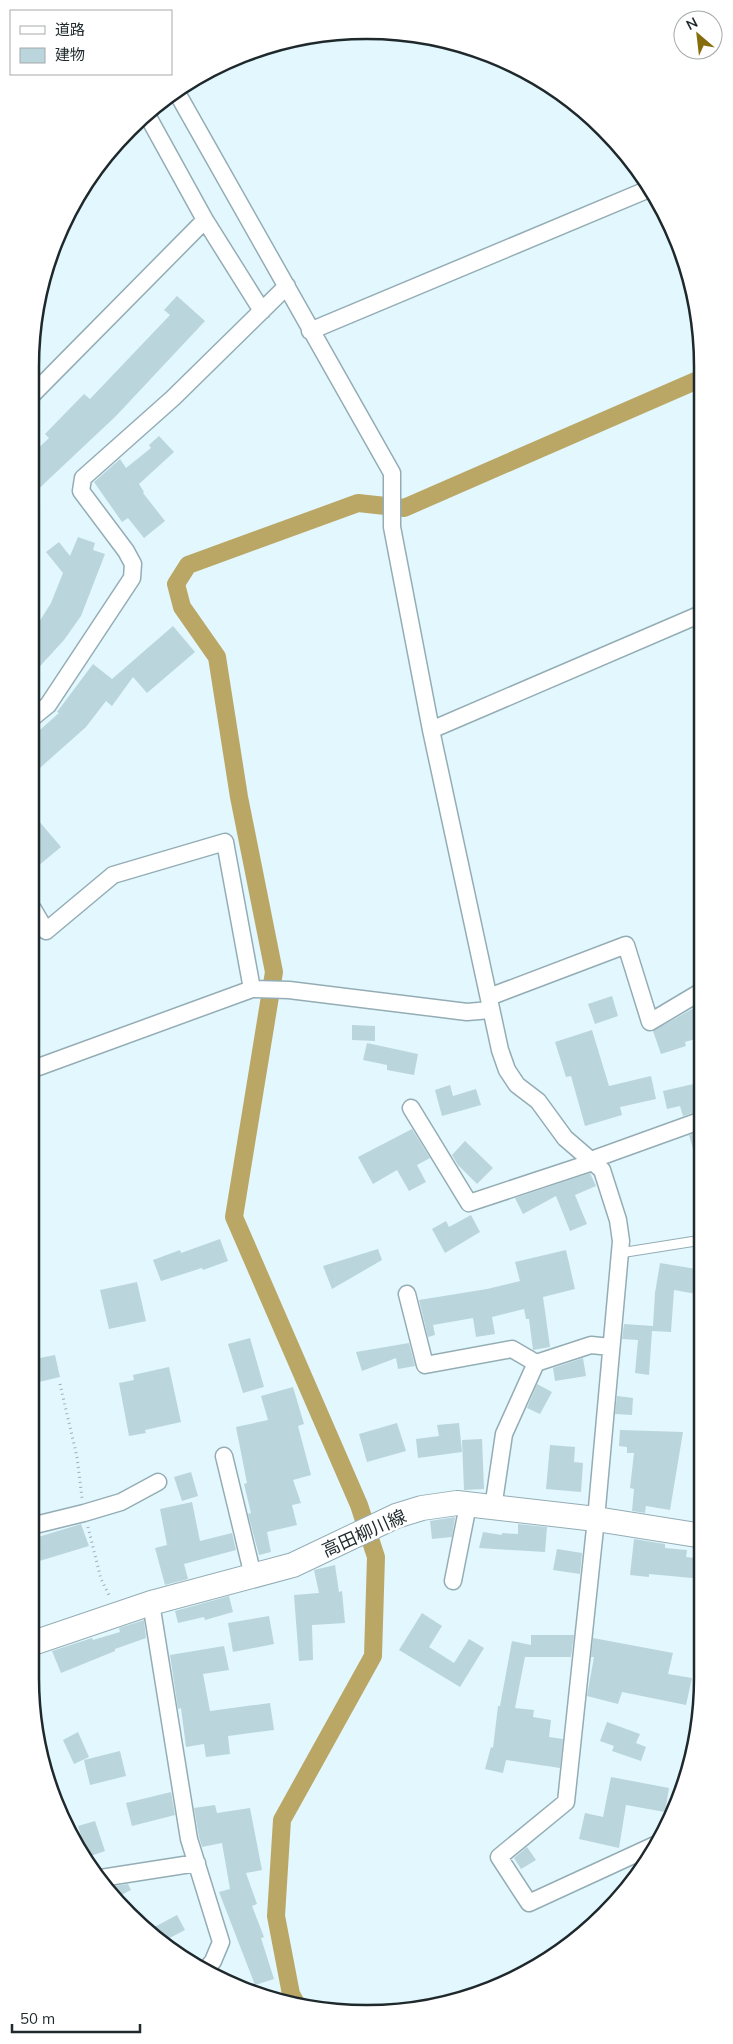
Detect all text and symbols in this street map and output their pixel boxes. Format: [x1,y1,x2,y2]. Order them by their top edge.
legend [10,10,172,75]
north arrow [673,10,723,60]
text: N [683,13,701,34]
text: 道路 [55,20,85,39]
text: 建物 [55,45,85,64]
street label: 高田柳川線 [318,1504,410,1562]
scale bar [12,2002,140,2034]
text: 50 m [20,2009,55,2028]

